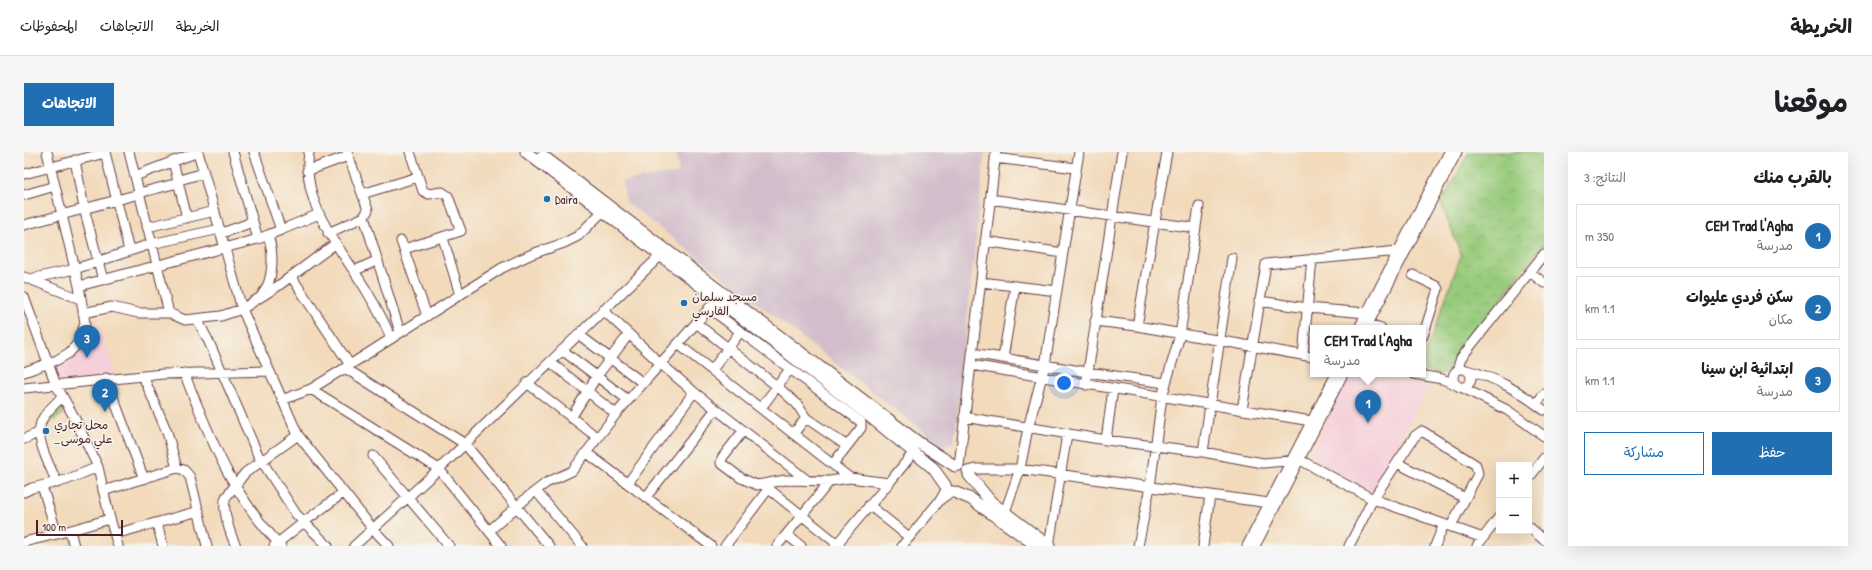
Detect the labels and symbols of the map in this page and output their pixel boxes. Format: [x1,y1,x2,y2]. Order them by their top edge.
place label: Daira [555,191,578,208]
marker: Daira [542,194,552,204]
place label: مسجد سلمان الفارسي [692,288,757,322]
marker: مسجد سلمان الفارسي [679,298,689,308]
pin: 3 [74,325,100,358]
your location [1054,373,1074,393]
pin: 2 [92,379,118,412]
pin: 1 [1355,390,1381,423]
place label: محل تجاري _علي موسى [54,416,112,450]
marker: محل تجاري _علي موسى [41,426,51,436]
scale bar [36,518,123,537]

